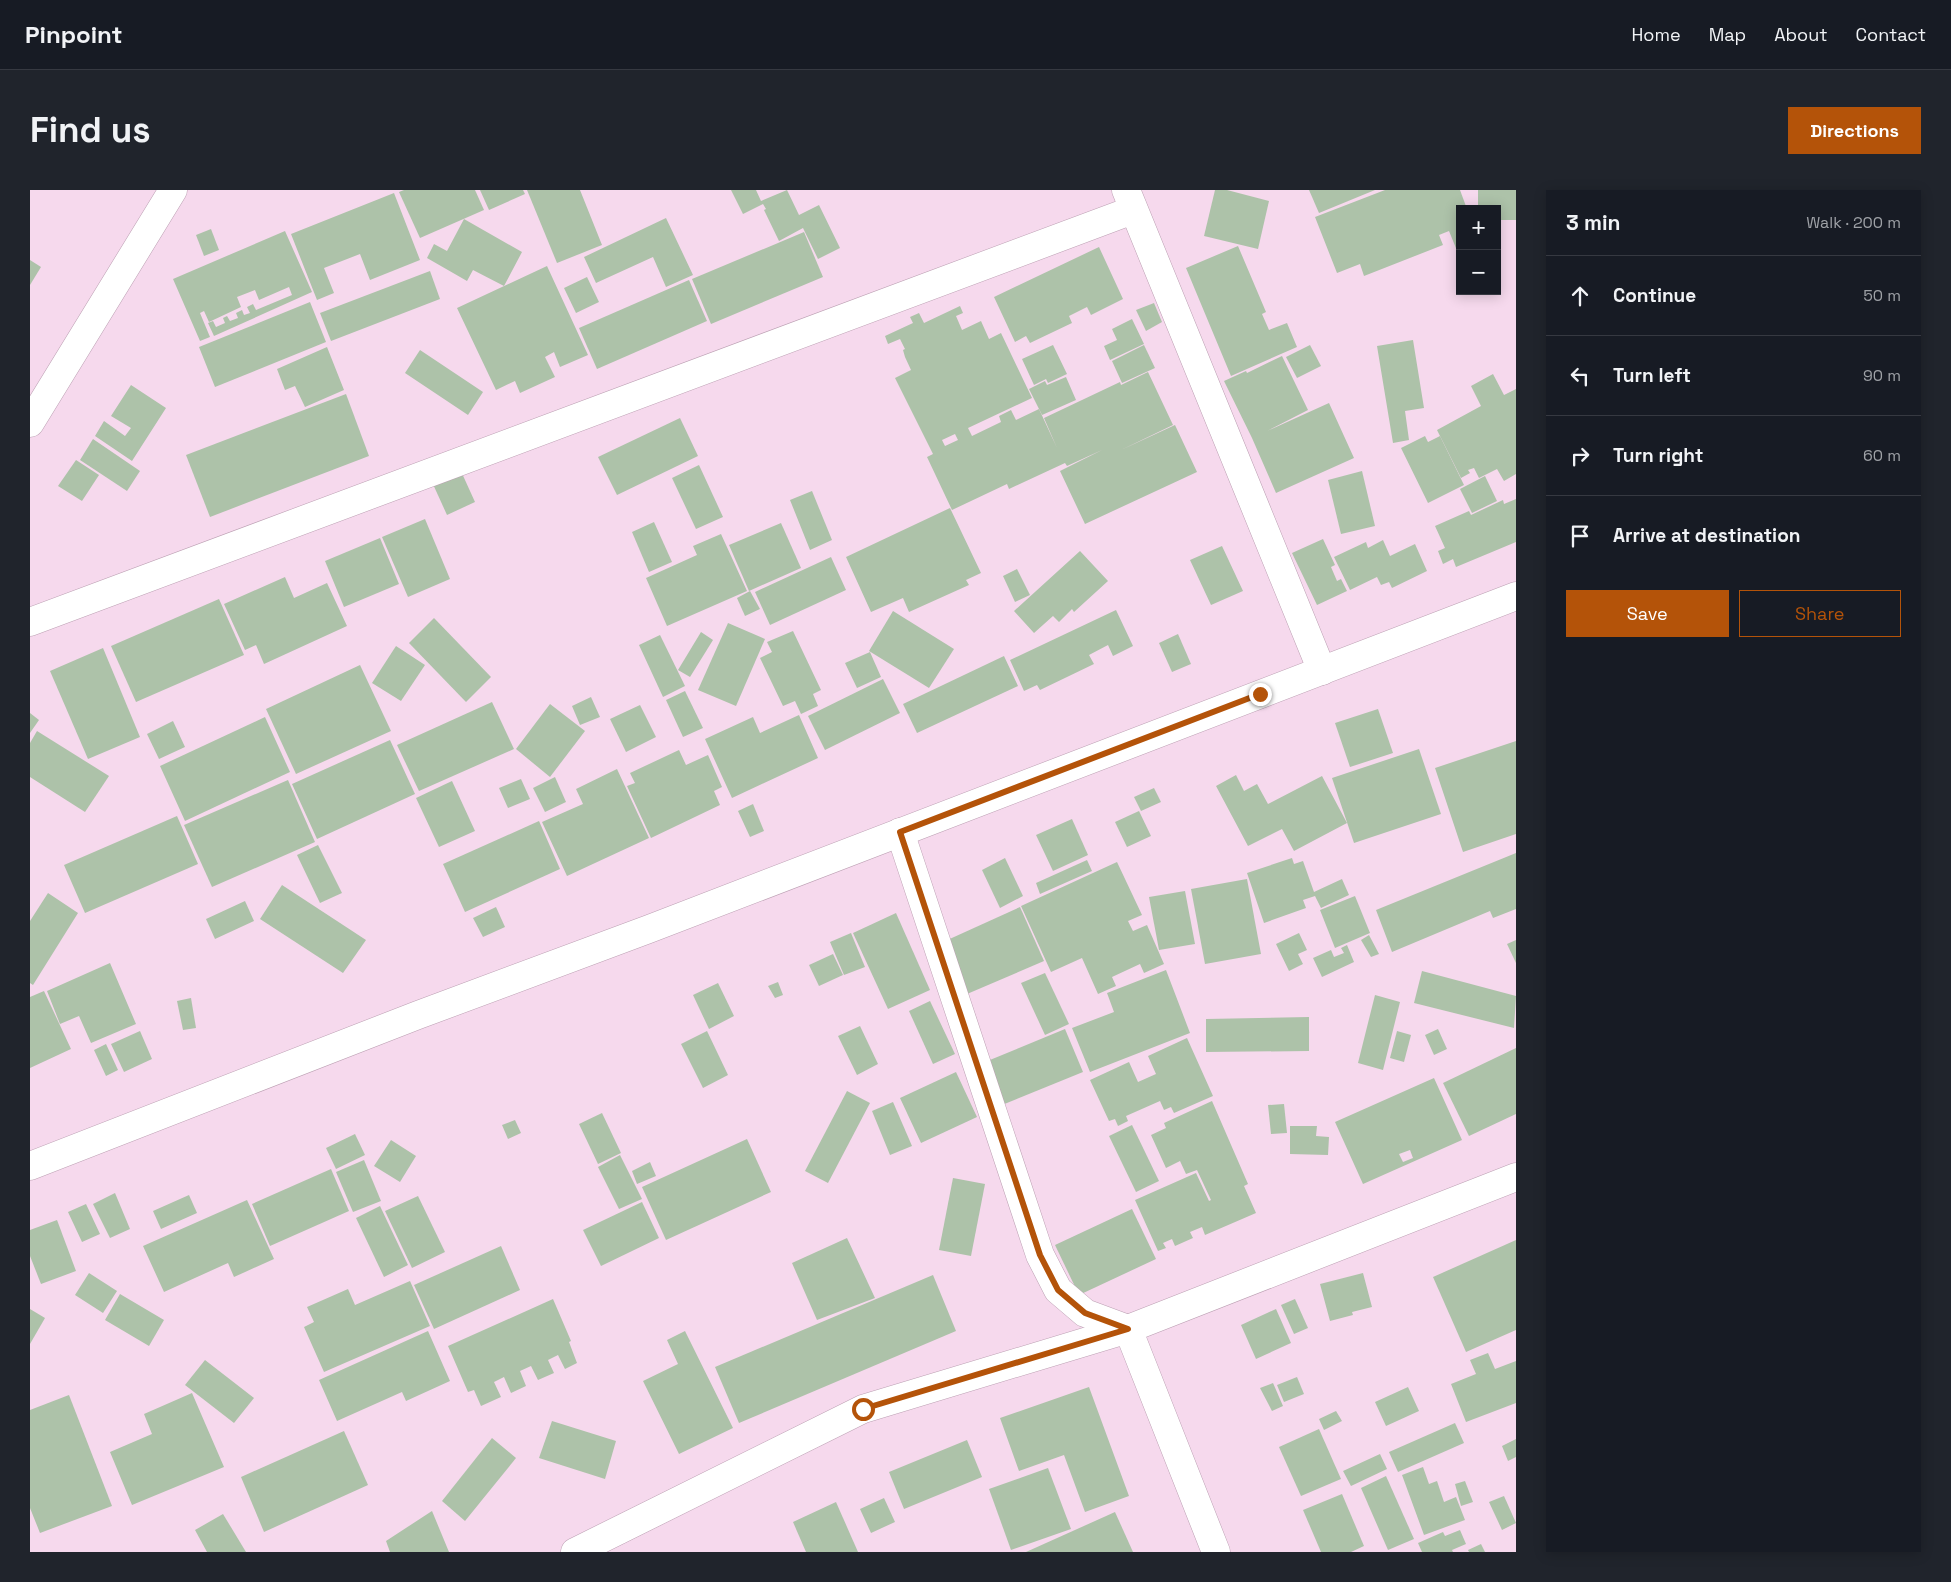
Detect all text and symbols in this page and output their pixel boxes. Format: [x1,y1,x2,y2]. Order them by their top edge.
text: Pinpoint [25,19,122,50]
text: Home [1632,23,1681,46]
text: Map [1709,23,1746,46]
text: About [1774,23,1828,46]
text: Contact [1856,23,1926,46]
button: Directions [1788,107,1921,154]
text: Find us [30,108,151,152]
map controls [1456,205,1501,295]
button: + [1456,205,1501,250]
text: 3 min [1566,209,1621,236]
text: Walk · 200 m [1806,212,1901,233]
button: − [1456,250,1501,295]
icon: ahead [1566,282,1594,310]
text: Continue [1613,283,1696,308]
text: 50 m [1863,285,1901,306]
icon: left [1566,362,1594,390]
text: Turn left [1613,363,1691,388]
text: 90 m [1863,365,1901,386]
icon: right [1566,442,1594,470]
text: Turn right [1613,443,1703,468]
text: 60 m [1863,445,1901,466]
icon: arrive [1566,522,1594,550]
text: Arrive at destination [1613,523,1801,548]
button: Save [1566,590,1729,637]
button: Share [1739,590,1901,637]
route end [1249,683,1272,706]
route start [852,1398,875,1421]

